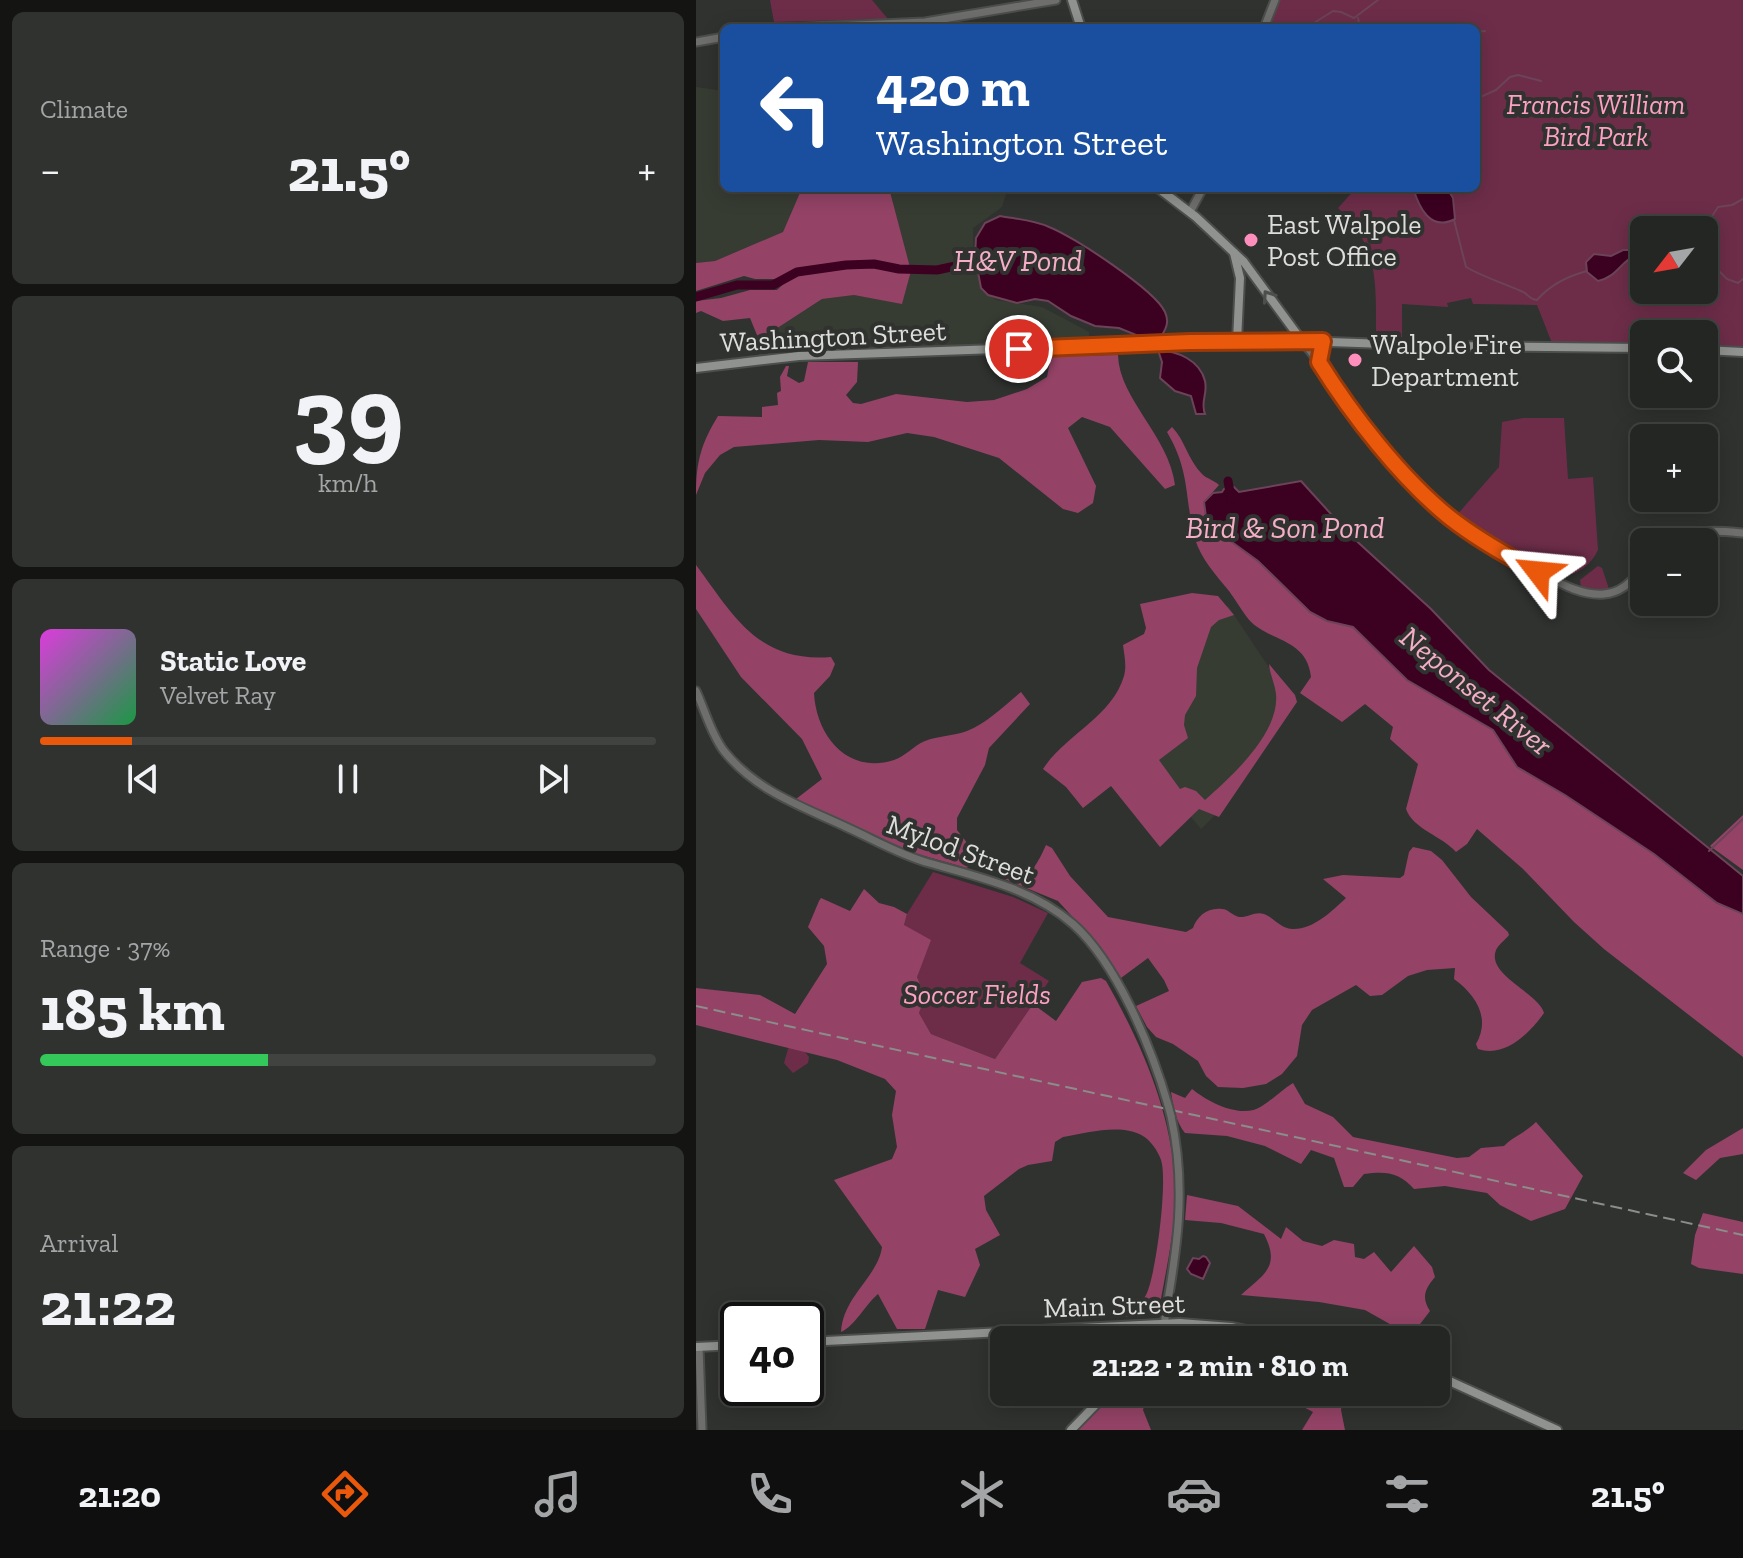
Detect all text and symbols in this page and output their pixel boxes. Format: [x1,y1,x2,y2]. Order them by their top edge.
text: 420 m [876,53,1030,120]
icon: left [744,56,848,160]
park label: Francis William Bird Park [1507,88,1685,153]
text: Climate [40,93,128,125]
text: Washington Street [876,121,1167,164]
text: 21.5° [287,134,411,206]
text: − [40,143,61,196]
text: + [637,143,656,196]
place label: East Walpole Post Office [1267,208,1421,273]
north arrow [1630,216,1718,304]
map controls [1630,216,1718,616]
marker: East Walpole Post Office [1242,231,1260,249]
water label: H&V Pond [954,243,1082,279]
one-way arrow [1263,290,1278,304]
street label: Washington Street [719,314,948,359]
pin [985,315,1053,383]
button: search [1630,320,1718,408]
icon: arrive [997,327,1041,371]
place label: Walpole Fire Department [1371,328,1522,393]
marker: Walpole Fire Department [1346,351,1364,369]
text: 39 [292,352,404,477]
button: + [1630,424,1718,512]
text: km/h [318,467,378,499]
water label: Bird & Son Pond [1185,510,1385,546]
button: − [1630,528,1718,616]
position arrow [1496,530,1580,614]
water label: Neponset River [1393,619,1560,764]
text: Static Love [160,643,306,679]
text: Velvet Ray [160,679,276,711]
icon: previous [121,757,165,801]
icon: pause [326,757,370,801]
icon: next [531,757,575,801]
street label: Mylod Street [882,807,1040,892]
text: Range · 37% [40,932,170,964]
text: 185 km [40,973,225,1045]
park label: Soccer Fields [903,978,1051,1011]
text: Arrival [40,1227,118,1259]
text: 21:22 [40,1268,176,1340]
street label: Main Street [1043,1287,1186,1324]
speed limit sign: 40 [720,1302,824,1406]
text: 21:22 · 2 min · 810 m [1092,1348,1348,1384]
icon: directions [317,1466,373,1522]
icon: music [530,1466,586,1522]
icon: phone [742,1466,798,1522]
icon: climate [954,1466,1010,1522]
icon: car [1166,1466,1222,1522]
icon: filters [1379,1466,1435,1522]
text: 21:20 [78,1473,161,1516]
text: 21.5° [1591,1473,1665,1516]

